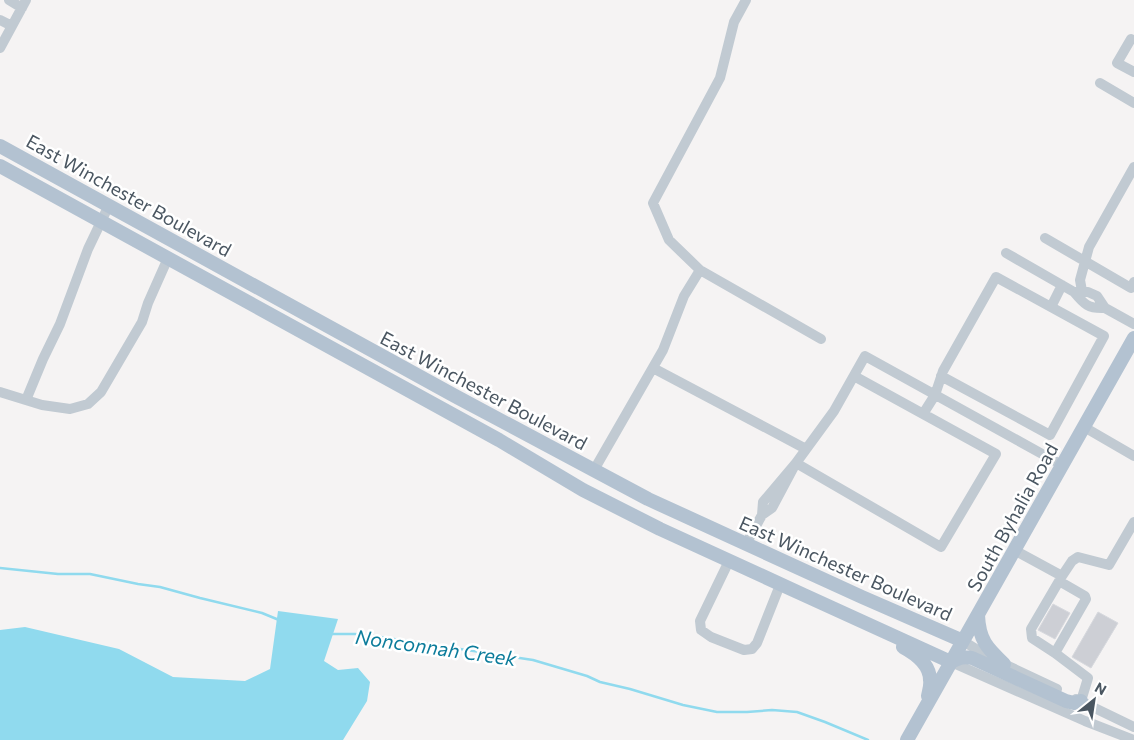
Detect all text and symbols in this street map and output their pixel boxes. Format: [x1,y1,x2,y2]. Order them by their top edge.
street label: East Winchester Boulevard [23,129,235,261]
street label: East Winchester Boulevard [377,326,591,454]
street label: South Byhalia Road [962,439,1062,595]
street label: East Winchester Boulevard [736,511,956,625]
water label: Nonconnah Creek [354,624,519,670]
north arrow [1069,675,1119,725]
text: N [1092,678,1110,698]

